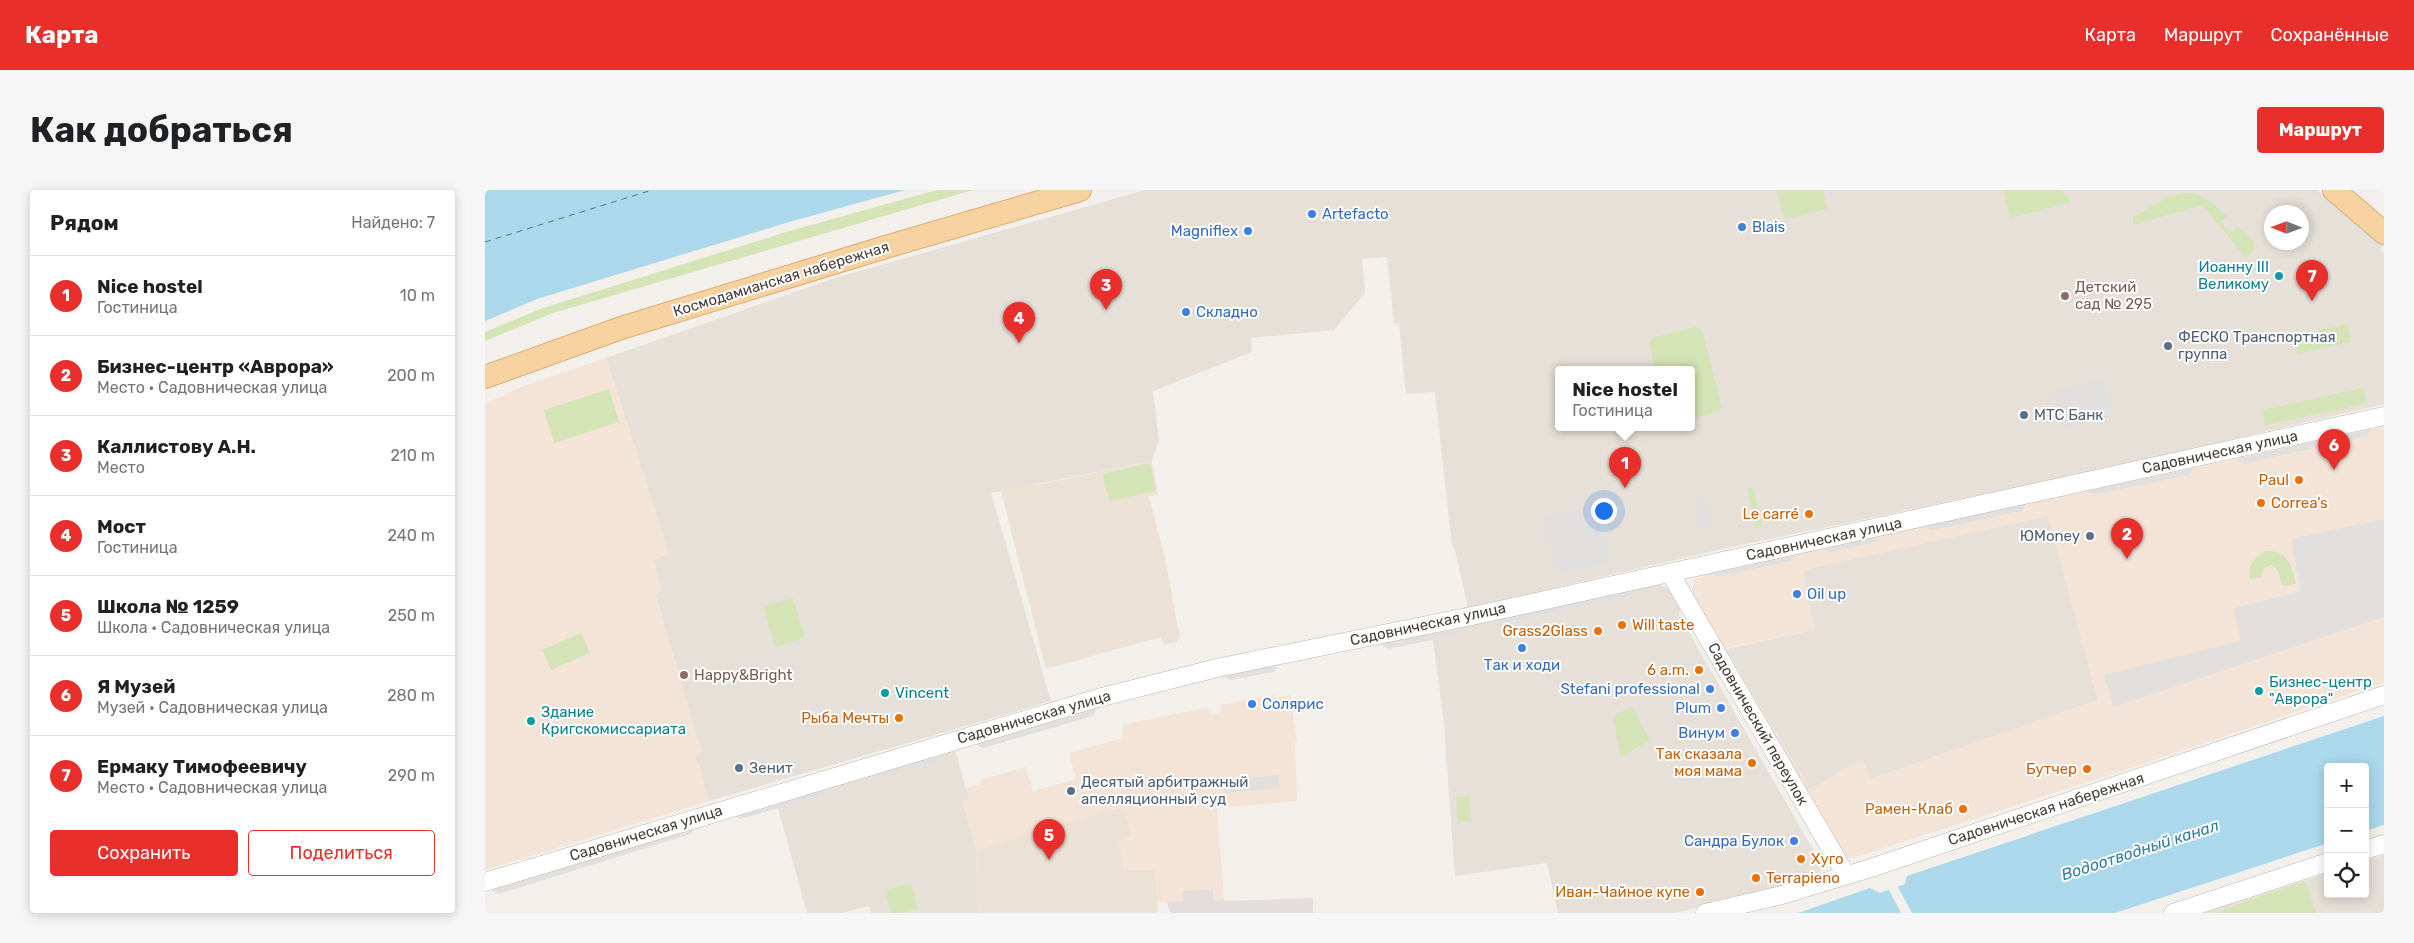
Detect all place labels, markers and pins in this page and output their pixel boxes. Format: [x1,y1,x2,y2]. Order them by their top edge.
place label: Artefacto [1322,205,1389,223]
marker: Artefacto [1306,208,1318,220]
place label: Blais [1752,218,1786,236]
marker: Blais [1736,221,1748,233]
place label: Magniflex [1171,222,1238,240]
marker: Magniflex [1242,225,1254,237]
place label: Иоанну III Великому [2198,258,2269,293]
pin: 7 [2296,260,2328,301]
pin: 3 [1090,269,1122,310]
marker: Иоанну III Великому [2273,270,2285,282]
place label: Детский сад № 295 [2075,278,2152,313]
marker: Детский сад № 295 [2059,290,2071,302]
pin: 4 [1003,302,1035,343]
place label: Складно [1196,303,1258,321]
marker: Складно [1180,306,1192,318]
place label: ФЕСКО Транспортная группа [2178,328,2336,363]
marker: ФЕСКО Транспортная группа [2162,340,2174,352]
place label: МТС Банк [2034,406,2103,424]
marker: МТС Банк [2018,409,2030,421]
pin: 6 [2318,429,2350,470]
pin: 1 [1609,447,1641,488]
place label: Paul [2259,471,2289,489]
marker: Paul [2293,474,2305,486]
place label: Correa's [2271,494,2328,512]
marker: Correa's [2255,497,2267,509]
place label: Le carré [1742,505,1799,523]
marker: Le carré [1803,508,1815,520]
pin: 2 [2111,518,2143,559]
place label: ЮMoney [2020,527,2080,545]
marker: ЮMoney [2084,530,2096,542]
place label: Oil up [1807,585,1846,603]
marker: Oil up [1791,588,1803,600]
place label: Will taste [1632,616,1694,634]
marker: Will taste [1616,619,1628,631]
place label: Grass2Glass [1502,622,1588,640]
marker: Grass2Glass [1592,625,1604,637]
marker: Так и ходи [1516,642,1528,654]
place label: Так и ходи [1484,656,1560,674]
place label: 6 a.m. [1647,661,1689,679]
marker: 6 a.m. [1693,664,1705,676]
place label: Happy&Bright [694,666,792,684]
marker: Happy&Bright [678,669,690,681]
place label: Бизнес-центр "Аврора" [2269,673,2372,708]
place label: Stefani professional [1561,680,1700,698]
marker: Stefani professional [1704,683,1716,695]
place label: Vincent [895,684,949,702]
marker: Бизнес-центр "Аврора" [2253,685,2265,697]
marker: Vincent [879,687,891,699]
place label: Солярис [1262,695,1324,713]
marker: Солярис [1246,698,1258,710]
place label: Plum [1675,699,1711,717]
marker: Plum [1715,702,1727,714]
place label: Здание Кригскомиссариата [541,703,686,738]
place label: Рыба Мечты [801,709,889,727]
marker: Рыба Мечты [893,712,905,724]
marker: Здание Кригскомиссариата [525,715,537,727]
place label: Винум [1678,724,1725,742]
marker: Винум [1729,727,1741,739]
place label: Так сказала моя мама [1656,745,1742,780]
marker: Так сказала моя мама [1746,757,1758,769]
place label: Зенит [749,759,793,777]
place label: Бутчер [2026,760,2077,778]
marker: Зенит [733,762,745,774]
marker: Бутчер [2081,763,2093,775]
place label: Десятый арбитражный апелляционный суд [1081,773,1248,808]
marker: Десятый арбитражный апелляционный суд [1065,785,1077,797]
place label: Рамен-Клаб [1865,800,1953,818]
marker: Рамен-Клаб [1957,803,1969,815]
pin: 5 [1033,819,1065,860]
place label: Сандра Булок [1684,832,1784,850]
marker: Сандра Булок [1788,835,1800,847]
place label: Хуго [1811,850,1844,868]
marker: Хуго [1795,853,1807,865]
place label: Terrapieno [1766,869,1840,887]
marker: Terrapieno [1750,872,1762,884]
place label: Иван-Чайное купе [1555,883,1690,901]
marker: Иван-Чайное купе [1694,886,1706,898]

